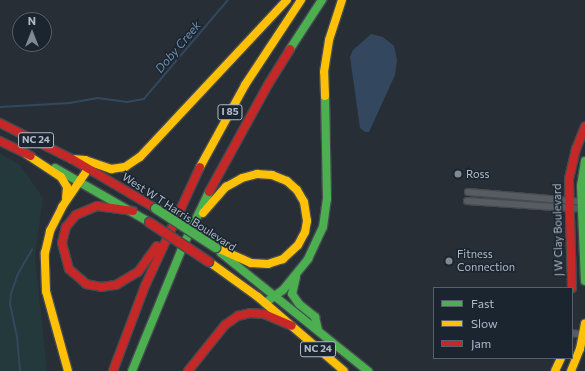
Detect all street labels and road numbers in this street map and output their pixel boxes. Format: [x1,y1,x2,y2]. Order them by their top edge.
road number: I 85 [217,104,243,120]
road number: NC 24 [18,132,54,148]
street label: West W T Harris Boulevard [120,170,238,254]
street label: J W Clay Boulevard [551,184,565,276]
road number: NC 24 [300,341,336,357]

